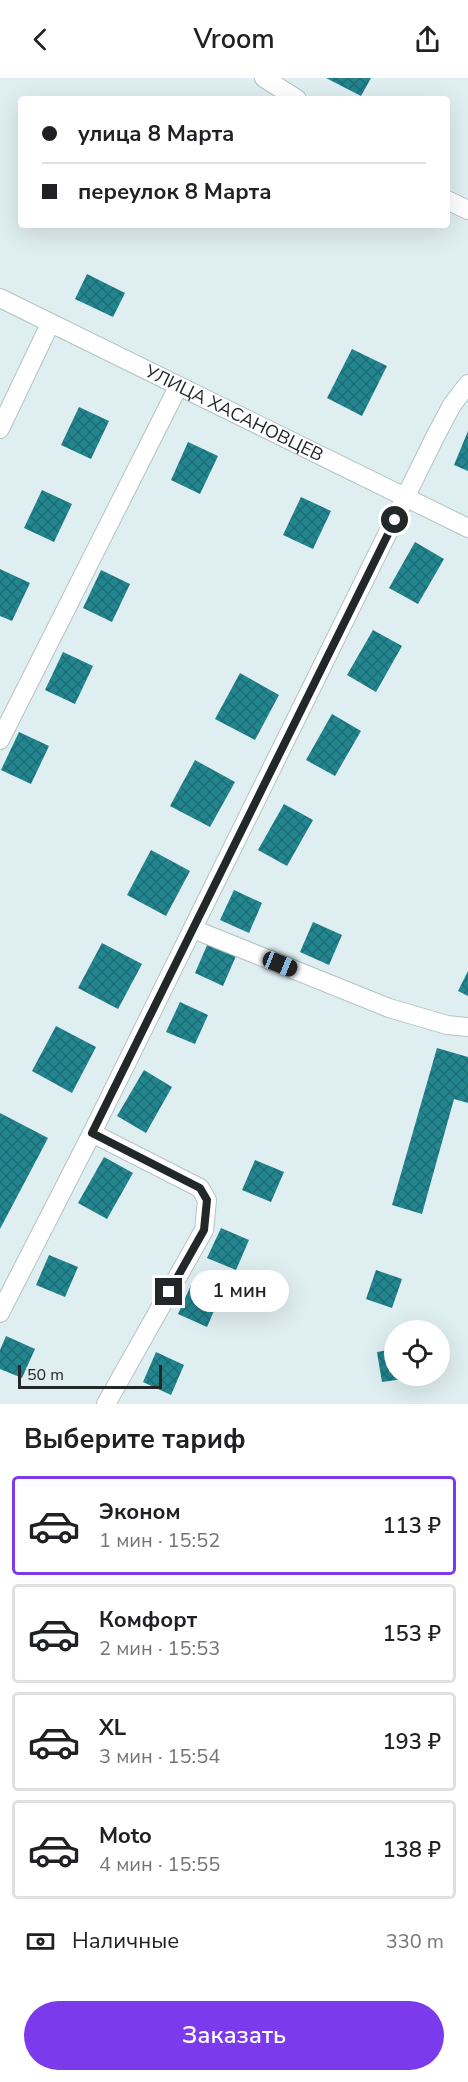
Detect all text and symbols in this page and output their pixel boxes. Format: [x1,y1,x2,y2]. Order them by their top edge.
text: Vroom [193,21,275,58]
icon: back [24,23,57,56]
icon: share [411,23,444,56]
text: улица 8 Марта [78,119,234,149]
text: переулок 8 Марта [78,177,272,207]
street label: УЛИЦА ХАСАНОВЦЕВ [140,359,327,467]
route start [381,506,408,533]
car [260,949,300,979]
callout: 1 мин [190,1271,289,1313]
text: 1 мин [212,1277,267,1304]
route end [155,1278,182,1305]
map controls [384,1320,450,1386]
button: locate [384,1320,450,1386]
scale bar [18,1362,162,1390]
text: 50 m [27,1364,64,1386]
text: Выберите тариф [24,1421,246,1458]
text: Эконом [99,1497,181,1527]
icon: car [27,1499,81,1553]
text: 113 ₽ [382,1511,441,1541]
text: 1 мин · 15:52 [99,1527,220,1554]
text: Комфорт [99,1605,197,1635]
icon: car [27,1607,81,1661]
text: 153 ₽ [382,1619,441,1649]
text: 2 мин · 15:53 [99,1635,220,1662]
text: XL [99,1713,126,1743]
icon: car [27,1715,81,1769]
text: 193 ₽ [382,1727,441,1757]
text: 3 мин · 15:54 [99,1743,220,1770]
text: Moto [99,1821,152,1851]
icon: car [27,1823,81,1877]
text: 138 ₽ [382,1835,441,1865]
text: 4 мин · 15:55 [99,1851,220,1878]
icon: cash [24,1925,57,1958]
text: Наличные [72,1926,179,1956]
text: 330 m [386,1928,444,1955]
button: Заказать [24,2001,444,2070]

